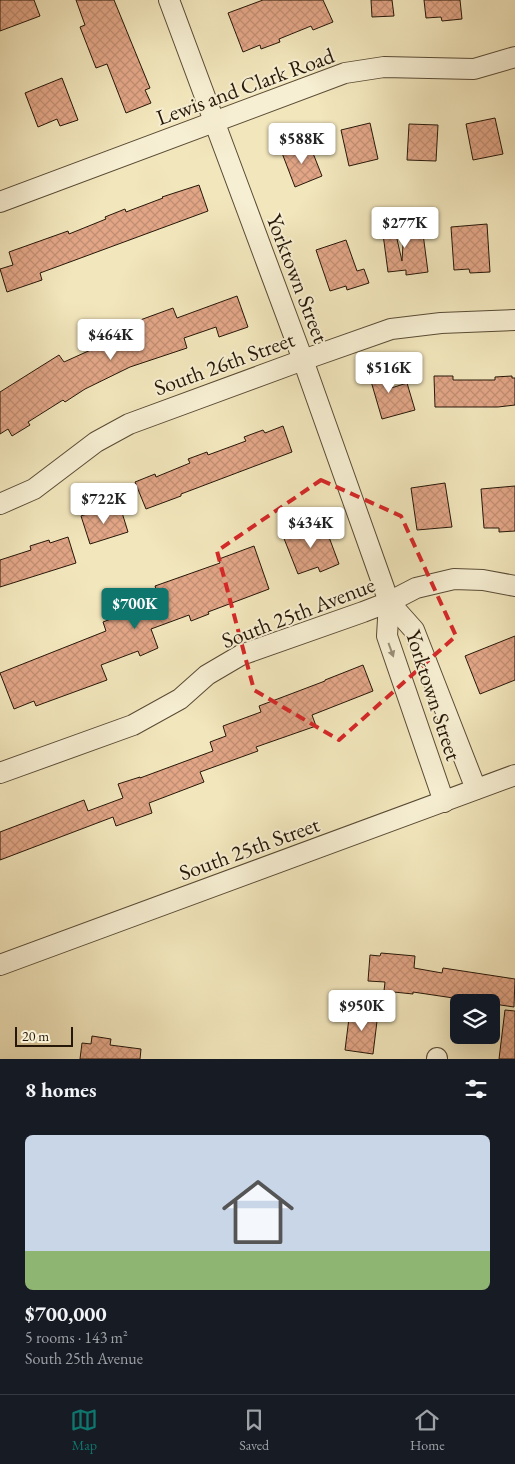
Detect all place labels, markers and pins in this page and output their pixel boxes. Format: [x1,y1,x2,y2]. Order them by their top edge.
pin: $588K [267,122,337,165]
pin: $277K [370,206,440,249]
pin: $464K [76,318,146,361]
pin: $516K [354,352,424,394]
pin: $722K [69,482,139,525]
pin: $434K [276,506,346,549]
pin: $700K [100,588,170,630]
pin: $950K [327,990,397,1032]

